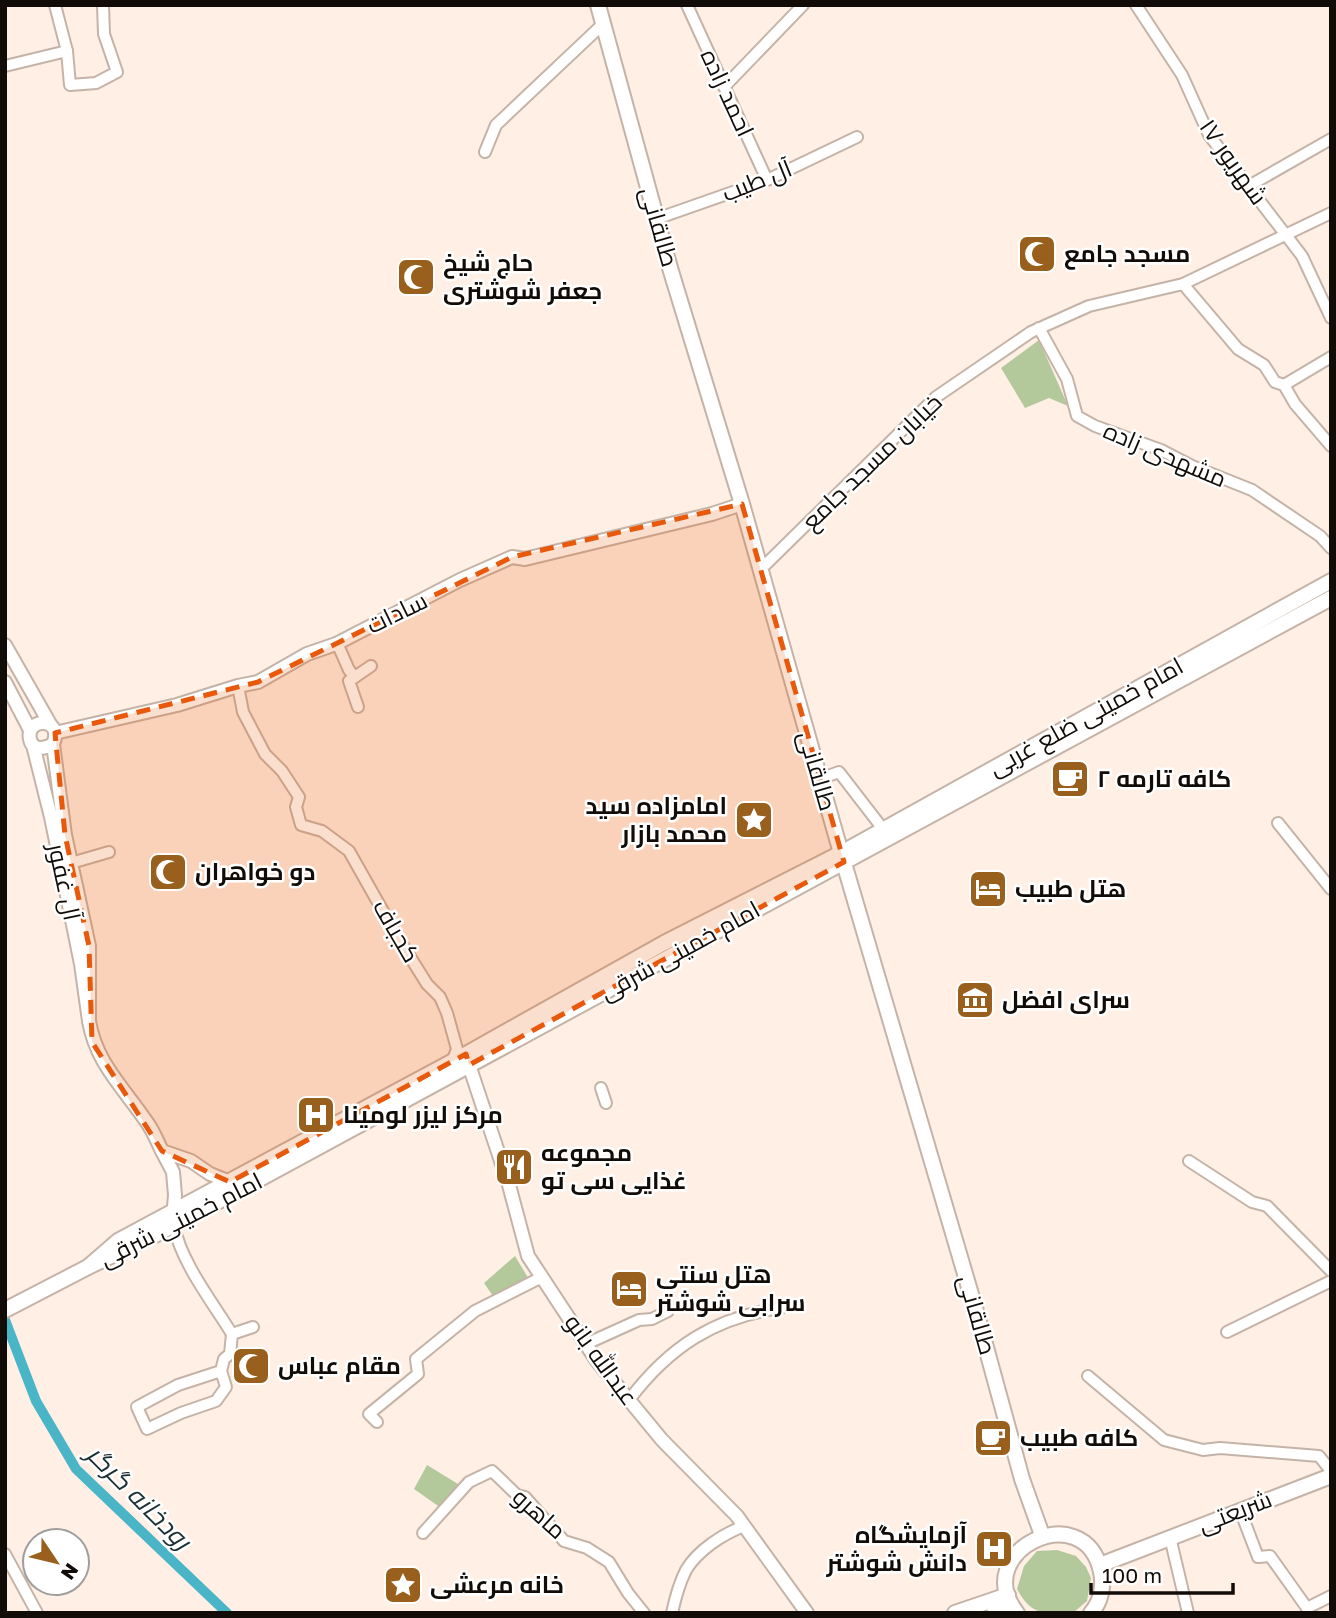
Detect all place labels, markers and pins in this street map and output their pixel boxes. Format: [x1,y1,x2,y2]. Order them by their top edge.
mosque icon: مسجد جامع [1016,233,1058,275]
place label: مسجد جامع [1064,238,1190,270]
place label: حاج شیخ جعفر شوشتری [443,247,602,305]
mosque icon: حاج شیخ جعفر شوشتری [395,256,437,298]
cafe icon: کافه تارمه ۲ [1049,758,1091,800]
place label: کافه تارمه ۲ [1097,763,1231,793]
place label: امامزاده سید محمد بازار [585,790,727,848]
place icon: امامزاده سید محمد بازار [733,799,775,841]
mosque icon: دو خواهران [147,851,189,893]
place label: دو خواهران [195,856,315,886]
hotel icon: هتل طبیب [967,868,1009,910]
place label: هتل طبیب [1015,873,1126,903]
museum icon: سرای افضل [954,979,996,1021]
place label: سرای افضل [1002,984,1130,1014]
hospital icon: مرکز لیزر لومینا [295,1094,337,1136]
place label: مرکز لیزر لومینا [343,1099,503,1129]
place label: مجموعه غذایی سی تو [541,1137,687,1195]
restaurant icon: مجموعه غذایی سی تو [493,1146,535,1188]
place label: هتل سنتی سرابی شوشتر [655,1259,806,1317]
hotel icon: هتل سنتی سرابی شوشتر [608,1268,650,1310]
mosque icon: مقام عباس [230,1345,272,1387]
place label: مقام عباس [278,1350,401,1382]
cafe icon: کافه طبیب [972,1417,1014,1459]
place label: کافه طبیب [1020,1422,1138,1451]
place label: آزمایشگاه دانش شوشتر [825,1519,967,1577]
hospital icon: آزمایشگاه دانش شوشتر [973,1528,1015,1570]
place icon: خانه مرعشی [382,1564,424,1606]
place label: خانه مرعشی [430,1569,564,1599]

